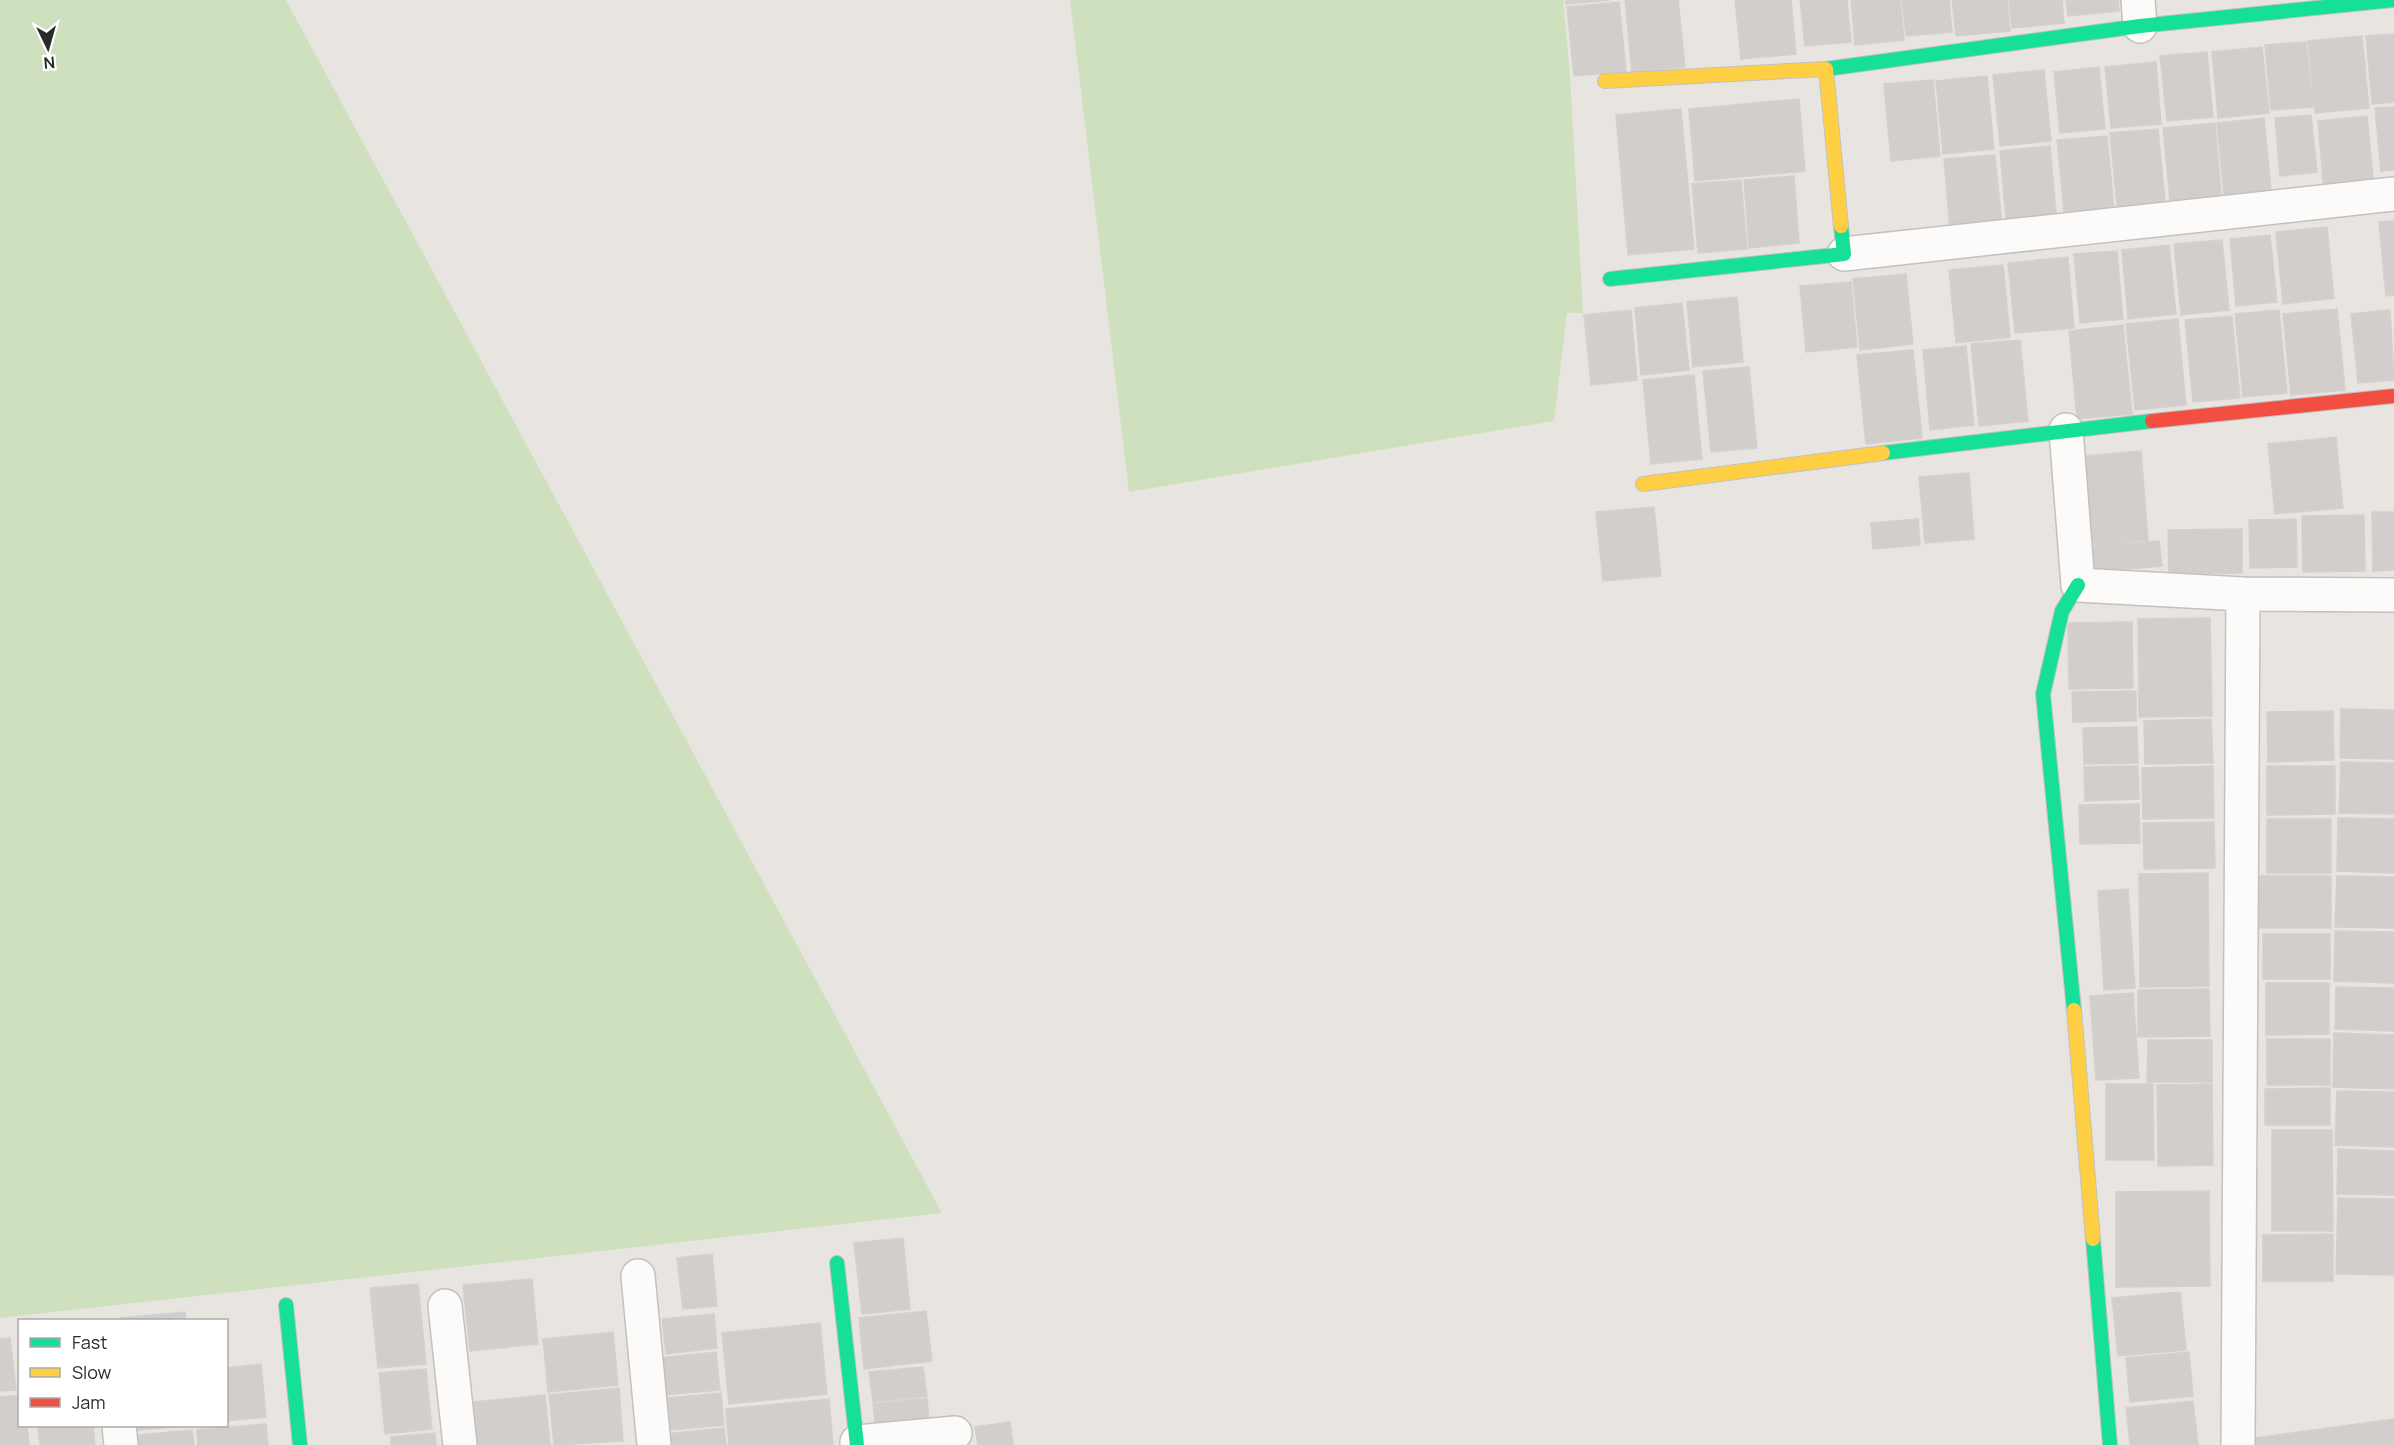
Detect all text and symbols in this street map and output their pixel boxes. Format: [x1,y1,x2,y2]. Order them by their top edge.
north arrow [18,18,78,78]
text: N [43,51,56,74]
legend [18,1319,228,1427]
text: Fast [72,1330,107,1354]
text: Slow [72,1360,112,1384]
text: Jam [72,1390,106,1414]

